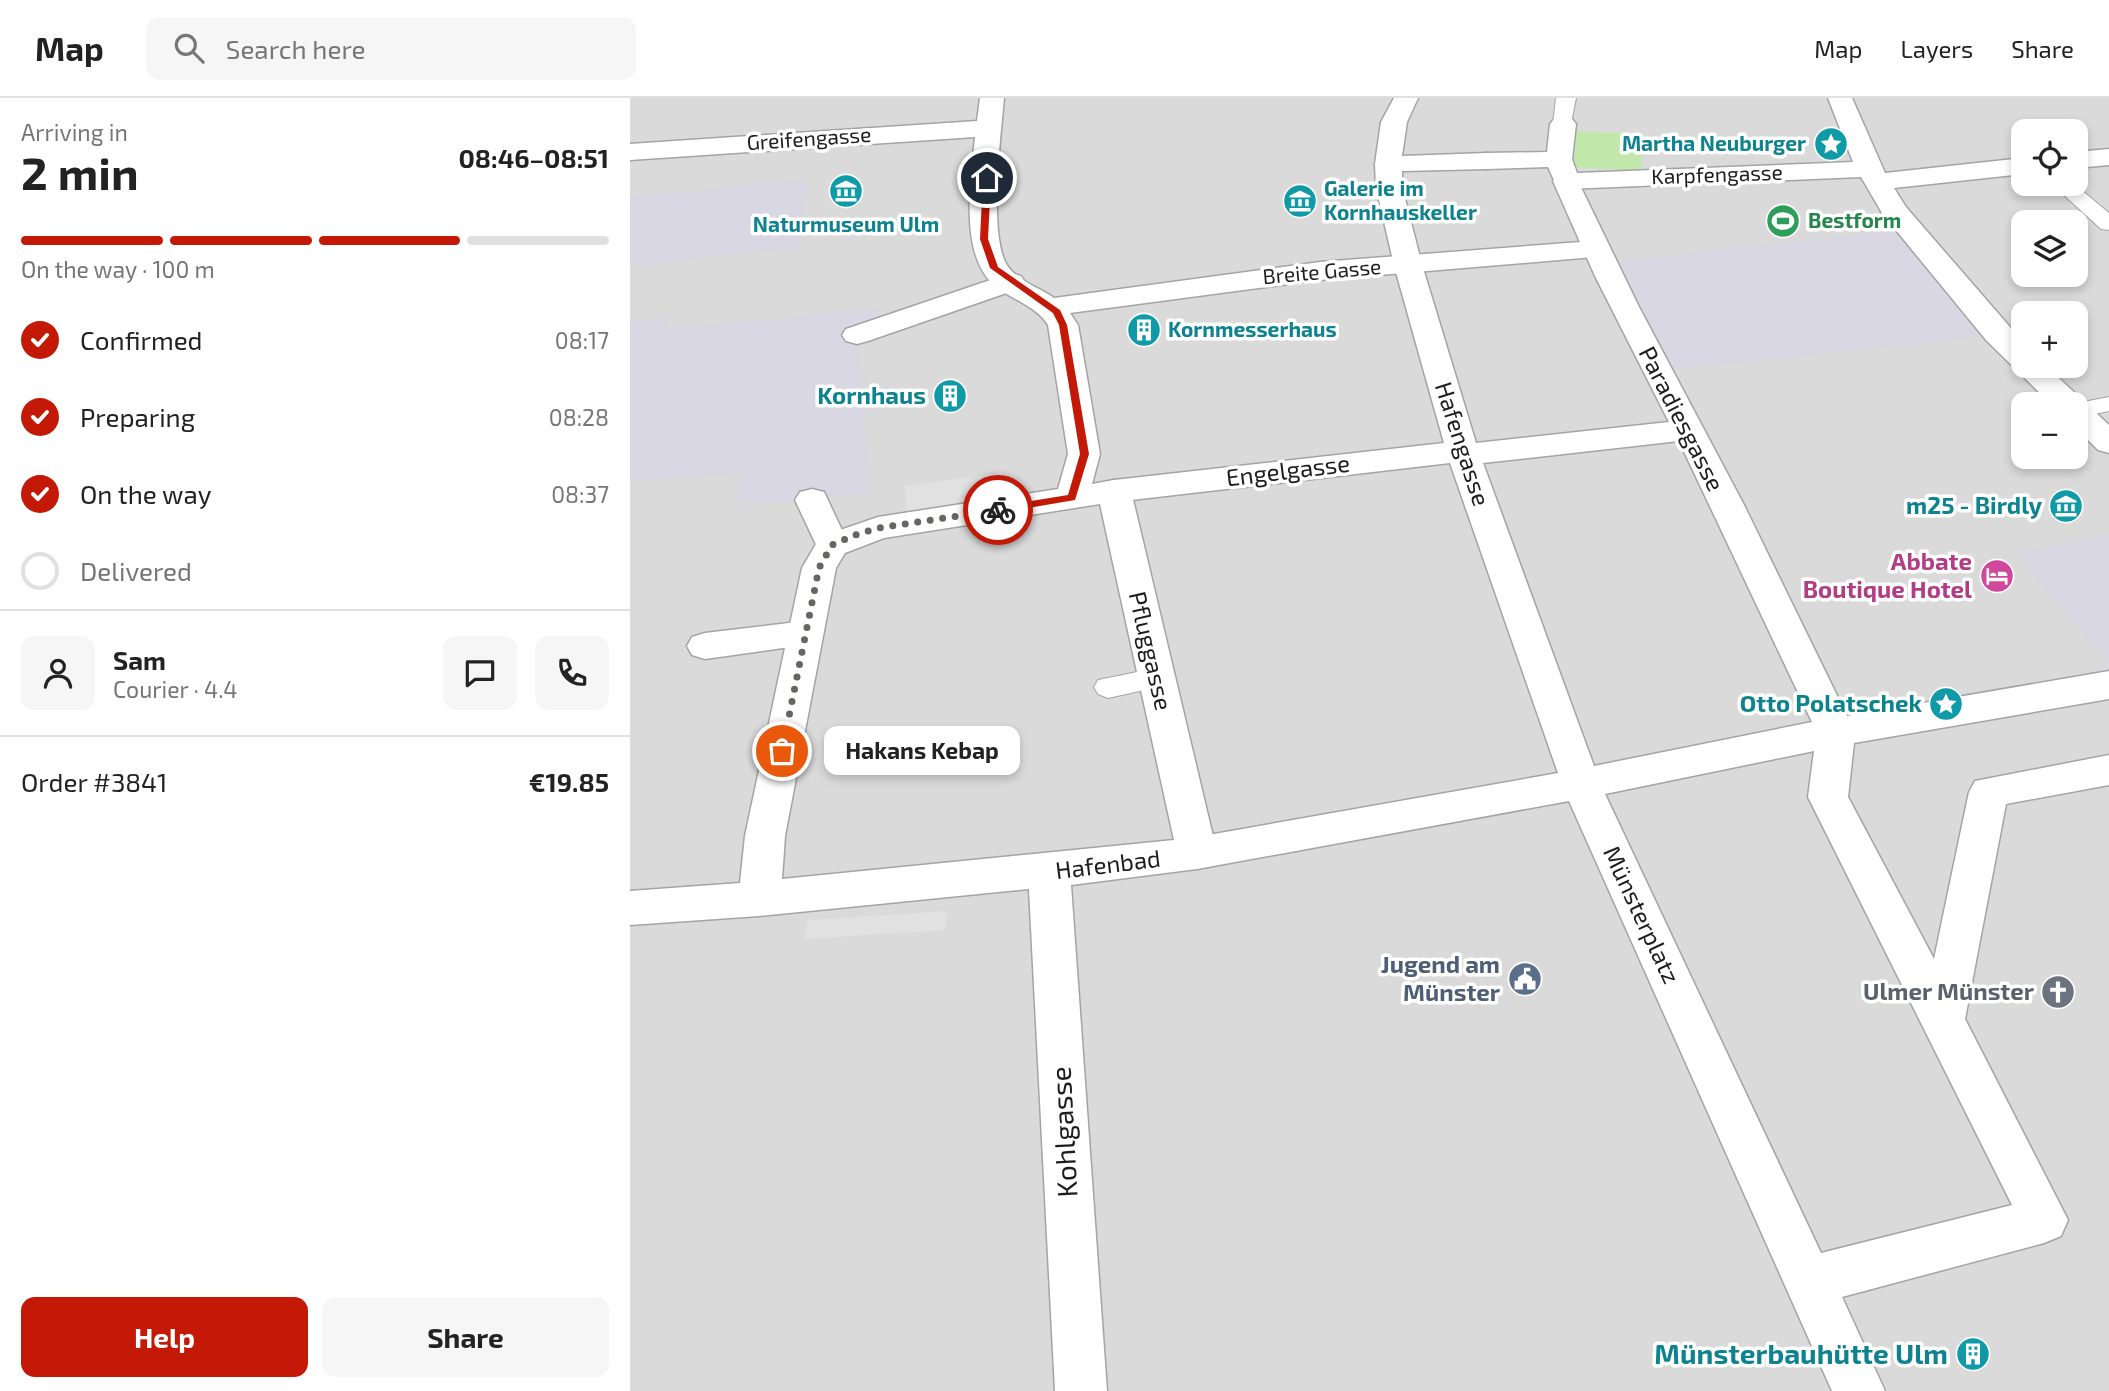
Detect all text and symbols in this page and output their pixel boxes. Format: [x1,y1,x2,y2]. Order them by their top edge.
search box [146,17,636,80]
text: Map [35,28,104,68]
icon: search [170,29,208,67]
text: Search here [226,33,365,64]
text: Map [1814,34,1862,63]
text: Layers [1900,34,1973,63]
text: Share [2011,34,2074,63]
text: Arriving in [21,118,128,146]
map controls [2011,119,2088,469]
button: locate [2011,119,2088,196]
street label: Greifengasse [746,121,872,154]
place icon: Martha Neuburger [1812,125,1850,163]
place label: Martha Neuburger [1622,130,1806,155]
text: 08:46–08:51 [458,142,609,173]
text: 2 min [21,144,139,199]
pin [957,148,1017,208]
icon: home [968,159,1006,197]
street label: Karpfengasse [1651,159,1783,188]
museum icon: Naturmuseum Ulm [827,172,865,210]
place label: Galerie im Kornhauskeller [1324,175,1477,224]
museum icon: Galerie im Kornhauskeller [1281,182,1319,220]
sports icon: Bestform [1764,202,1802,240]
place label: Bestform [1808,207,1901,232]
button: layers [2011,210,2088,287]
place label: Naturmuseum Ulm [753,211,939,236]
street label: Breite Gasse [1262,253,1382,288]
text: On the way · 100 m [21,255,215,283]
button: + [2011,301,2088,378]
building icon: Kornmesserhaus [1125,311,1163,349]
place label: Kornmesserhaus [1168,316,1337,341]
icon: check [21,321,59,359]
text: Confirmed [80,324,203,355]
text: 08:17 [555,326,609,354]
street label: Paradiesgasse [1633,341,1731,496]
building icon: Kornhaus [931,377,969,415]
street label: Hafengasse [1430,378,1497,509]
place label: Kornhaus [817,380,926,409]
button: − [2011,392,2088,469]
icon: check [21,398,59,436]
text: Preparing [80,401,195,432]
text: 08:28 [549,403,609,431]
street label: Engelgasse [1224,448,1351,491]
icon: check [21,475,59,513]
courier [963,475,1033,545]
text: On the way [80,478,211,509]
text: 08:37 [551,480,609,508]
museum icon: m25 - Birdly [2047,487,2085,525]
place label: m25 - Birdly [1906,490,2042,519]
icon: bike [979,491,1017,529]
place label: Abbate Boutique Hotel [1803,546,1972,603]
text: Delivered [80,555,192,586]
hotel icon: Abbate Boutique Hotel [1978,557,2016,595]
street label: Pfluggasse [1124,588,1179,713]
button: person [21,636,95,710]
button: chat [443,636,517,710]
button: phone [535,636,609,710]
text: Sam [113,644,166,675]
text: Courier · 4.4 [113,675,237,703]
place icon: Otto Polatschek [1927,685,1965,723]
place label: Otto Polatschek [1740,688,1923,717]
pin [752,721,812,781]
callout: Hakans Kebap [824,726,1020,776]
icon: bag [763,732,801,770]
text: Hakans Kebap [845,736,999,764]
text: Order #3841 [21,766,167,797]
text: €19.85 [529,766,609,797]
street label: Münsterplatz [1598,841,1687,988]
street label: Hafenbad [1054,843,1162,884]
place label: Jugend am Münster [1381,949,1501,1006]
public building icon: Jugend am Münster [1506,960,1544,998]
church icon: Ulmer Münster [2039,973,2077,1011]
place label: Ulmer Münster [1863,976,2035,1005]
street label: Kohlgasse [1043,1066,1083,1198]
button: Help [21,1297,308,1377]
button: Share [322,1297,609,1377]
building icon: Münsterbauhütte Ulm [1954,1335,1992,1373]
place label: Münsterbauhütte Ulm [1654,1336,1948,1370]

